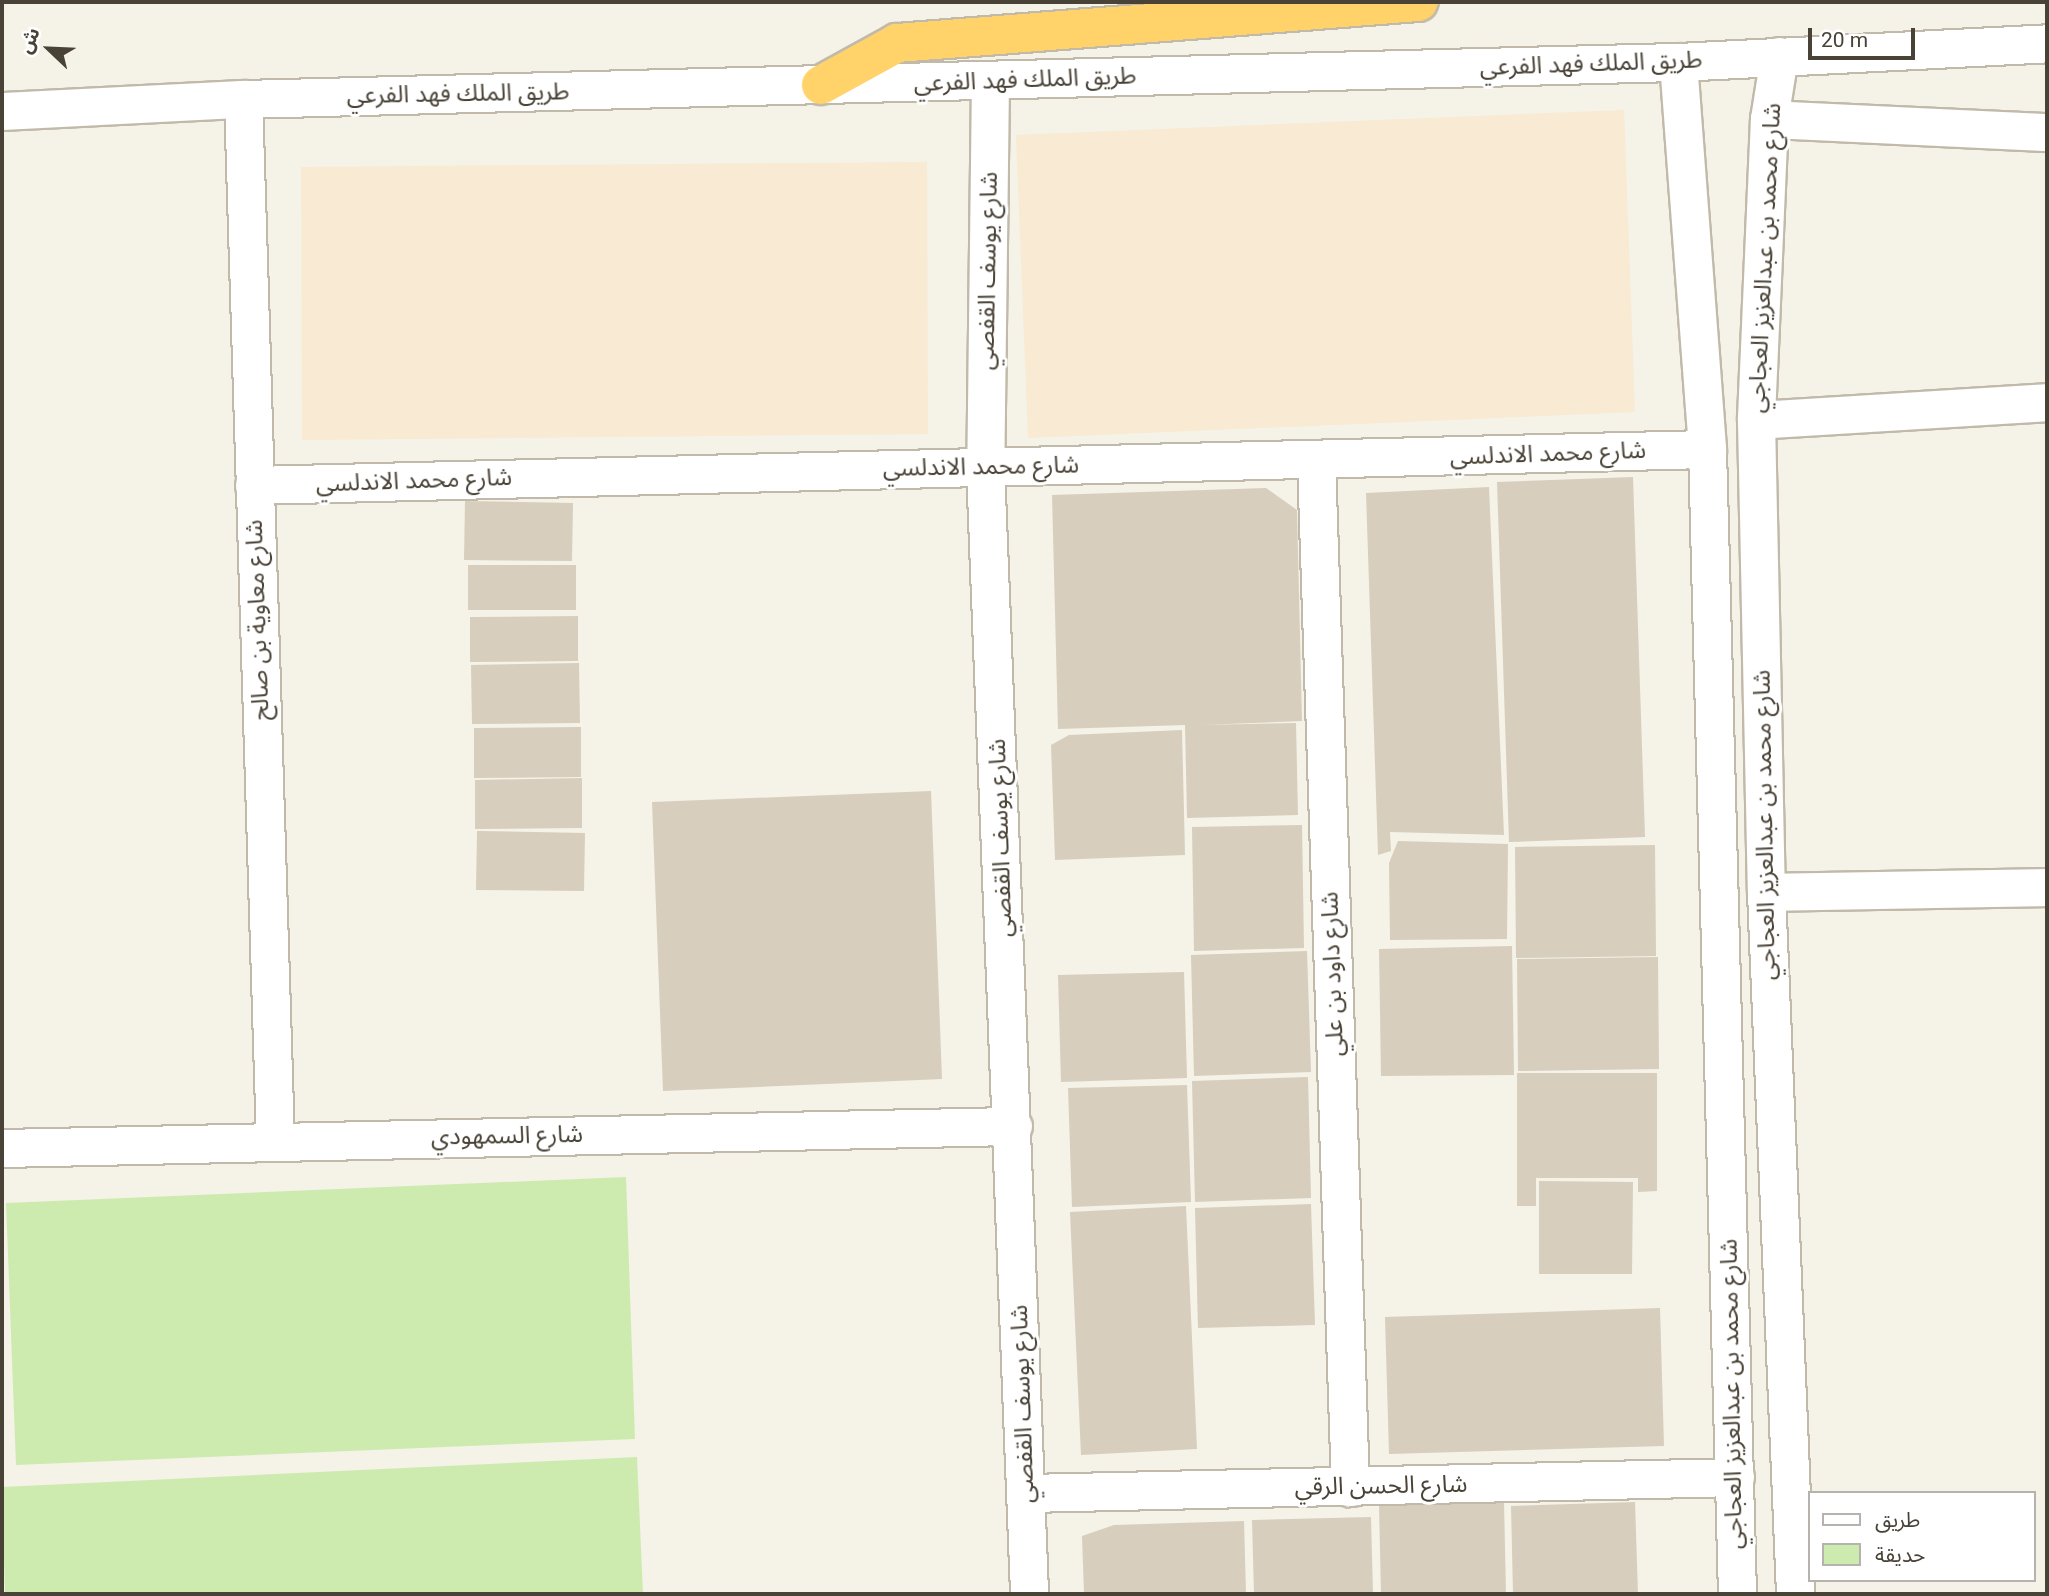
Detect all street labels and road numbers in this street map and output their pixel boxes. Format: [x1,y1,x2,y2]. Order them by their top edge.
street label: طريق الملك فهد الفرعي [1479,46,1703,82]
street label: طريق الملك فهد الفرعي [913,62,1137,98]
street label: طريق الملك فهد الفرعي [346,78,570,110]
street label: شارع محمد بن عبدالعزيز العجاجي [1742,102,1788,414]
street label: شارع يوسف القفصي [972,172,1004,370]
street label: شارع محمد الاندلسي [1449,436,1647,472]
street label: شارع محمد الاندلسي [883,451,1079,483]
street label: شارع محمد الاندلسي [315,463,513,499]
street label: شارع معاوية بن صالح [240,519,276,721]
street label: شارع محمد بن عبدالعزيز العجاجي [1748,669,1782,981]
street label: شارع يوسف القفصي [983,738,1019,938]
street label: شارع داود بن علي [1316,891,1350,1057]
street label: شارع السمهودي [431,1120,583,1152]
street label: شارع محمد بن عبدالعزيز العجاجي [1715,1238,1749,1550]
street label: شارع يوسف القفصي [1005,1304,1041,1504]
street label: شارع الحسن الرقي [1294,1470,1468,1502]

